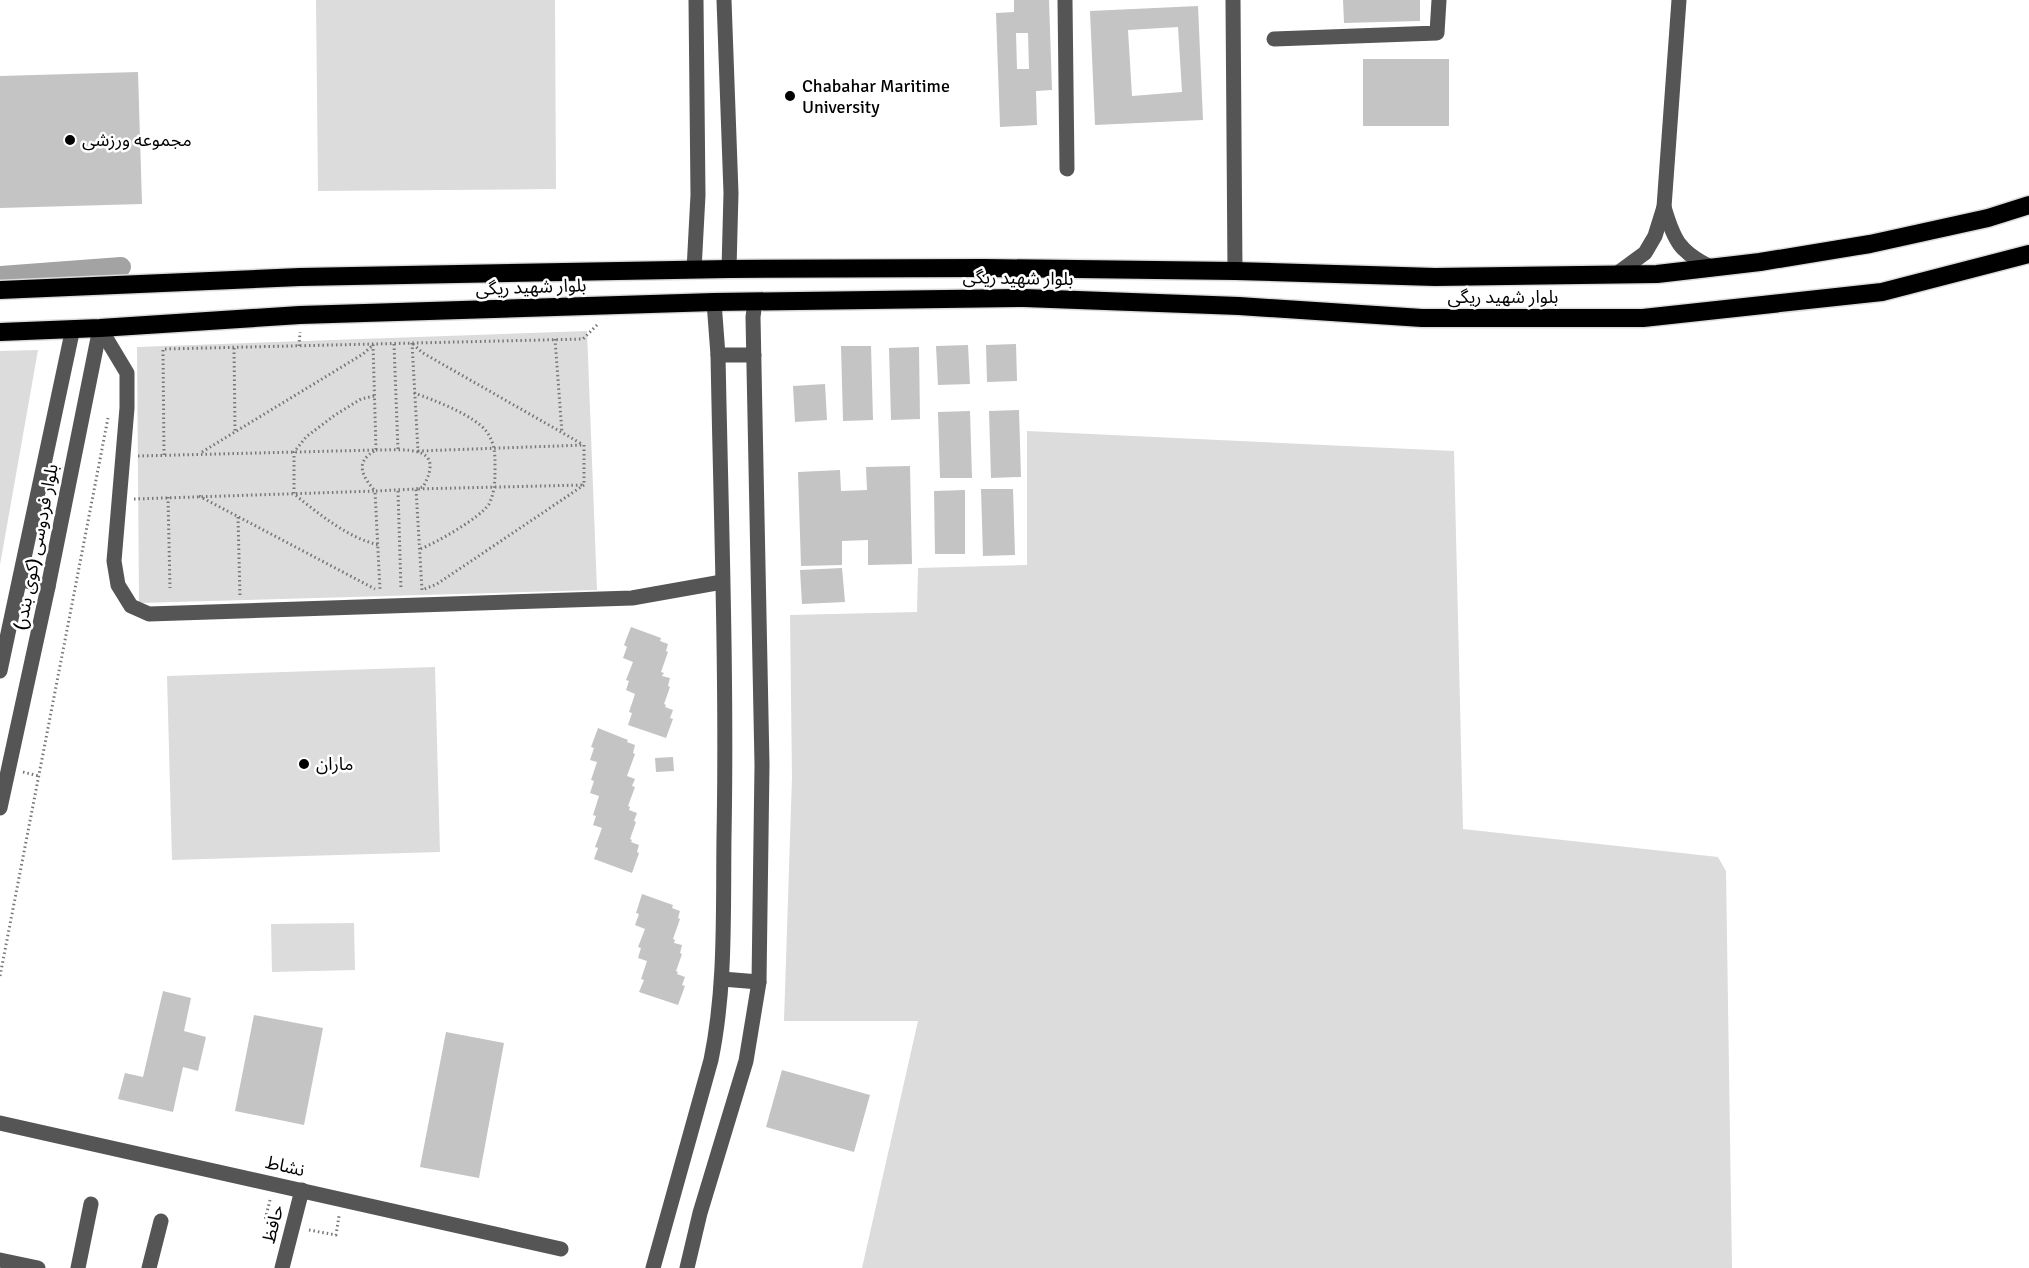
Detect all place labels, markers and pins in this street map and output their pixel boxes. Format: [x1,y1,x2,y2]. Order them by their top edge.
place label: Chabahar Maritime University [802,75,950,118]
marker: Chabahar Maritime University [783,89,797,103]
place label: مجموعه ورزشی [82,129,192,151]
marker: مجموعه ورزشی [63,133,77,147]
place label: ماران [316,753,353,775]
marker: ماران [297,757,311,771]

